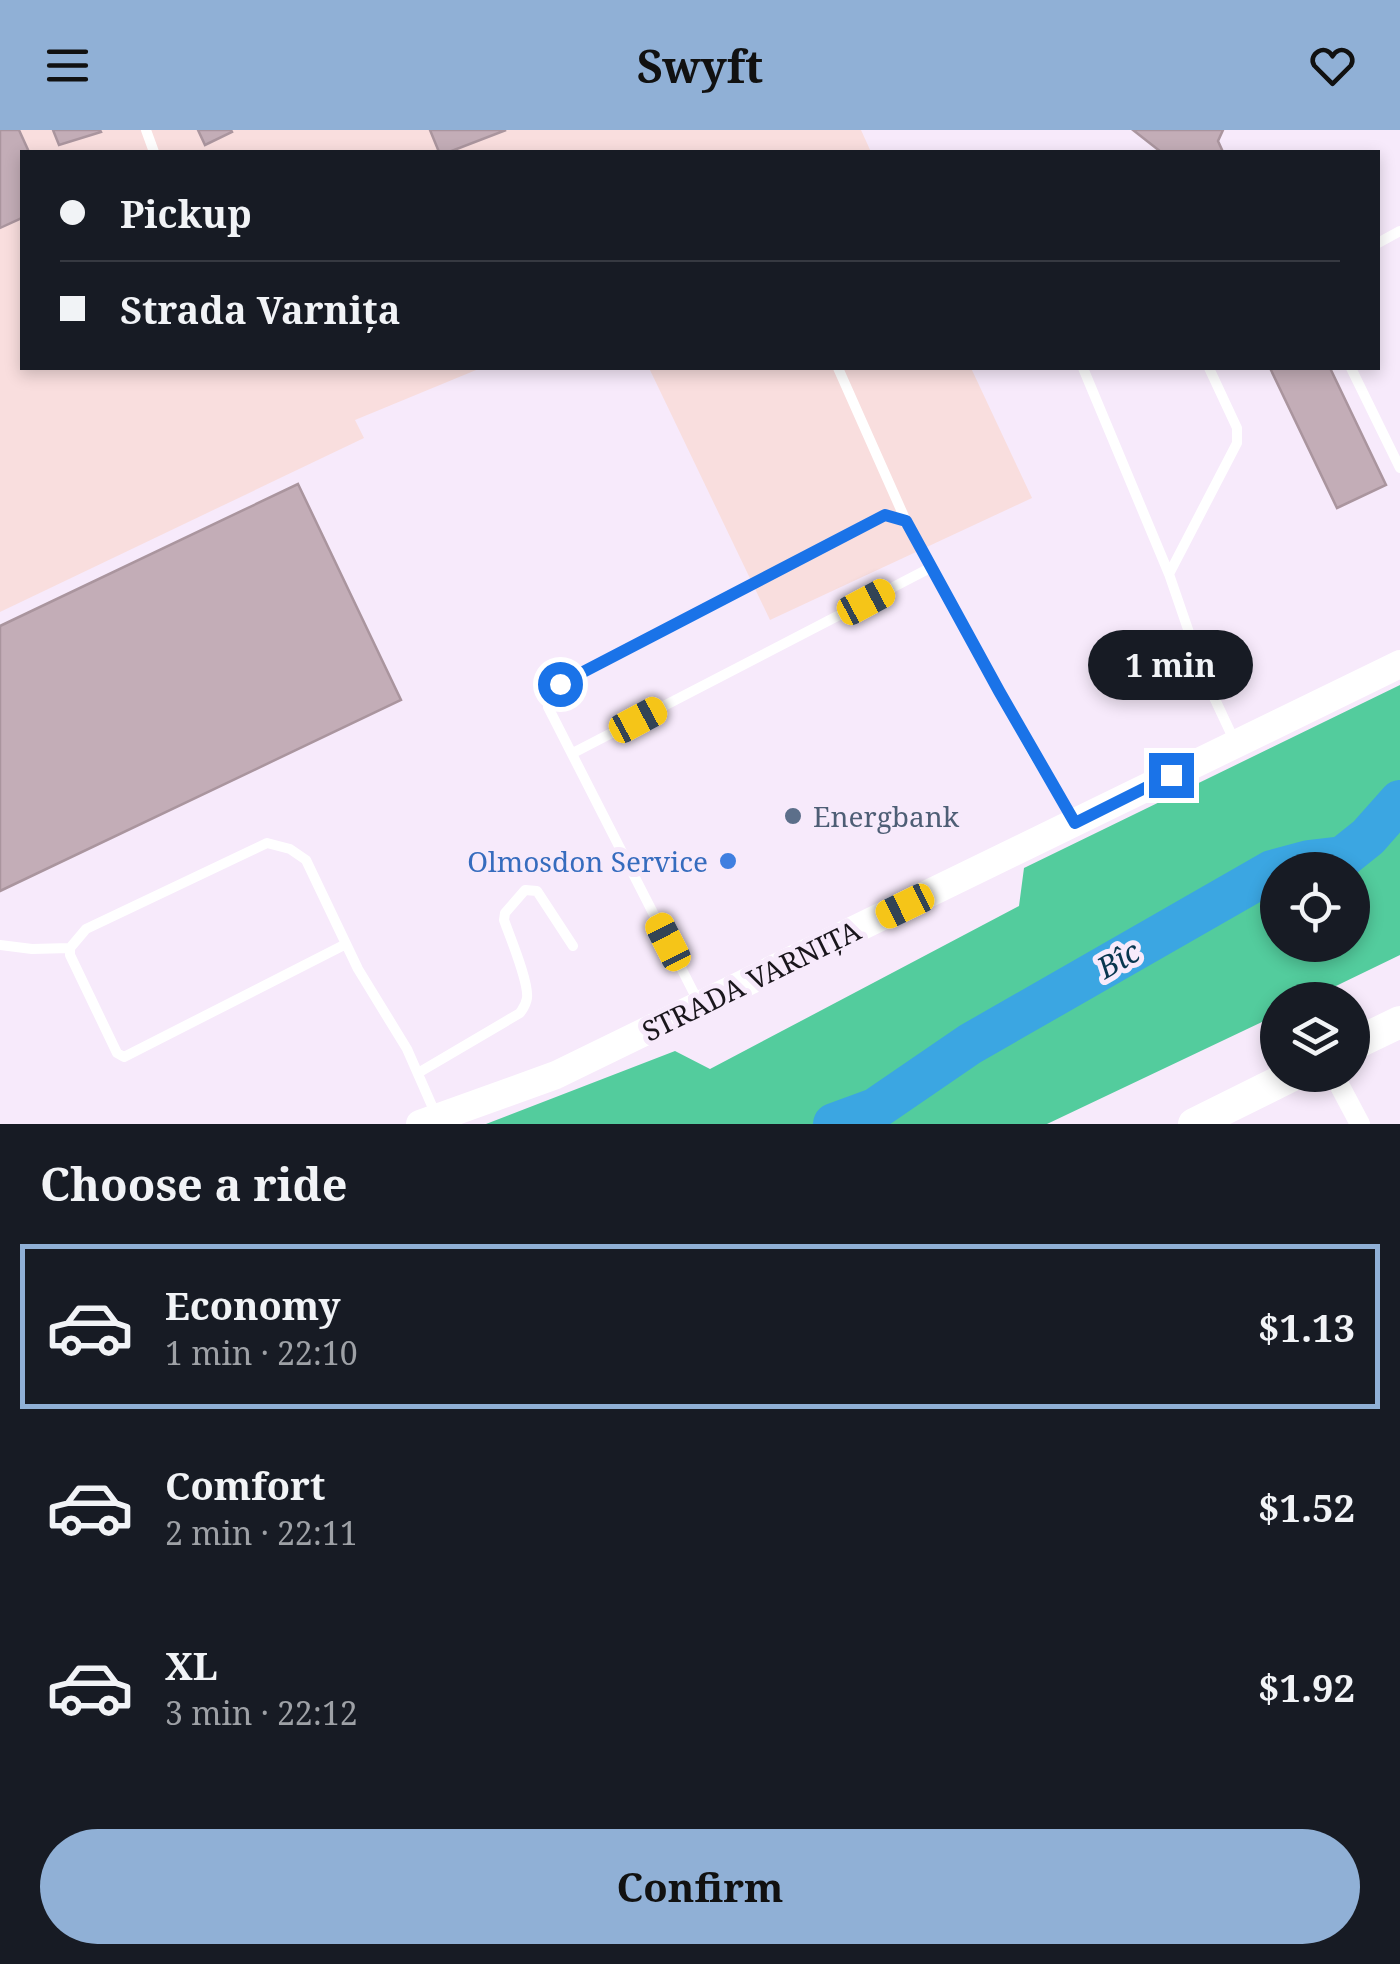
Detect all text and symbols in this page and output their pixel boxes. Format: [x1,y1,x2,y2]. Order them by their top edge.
text: Swyft [637,35,763,96]
icon: menu [40,38,95,93]
icon: heart [1305,38,1360,93]
text: Pickup [120,187,252,239]
text: Strada Varnița [120,283,400,335]
car [832,575,900,629]
callout: 1 min [1088,630,1254,700]
text: 1 min [1125,643,1216,686]
route start [538,662,583,707]
car [604,693,672,747]
route end [1149,753,1194,798]
place label: Energbank [813,797,960,835]
marker: Energbank [782,805,804,827]
place label: Olmosdon Service [467,842,708,880]
marker: Olmosdon Service [717,850,739,872]
map controls [1260,852,1370,1092]
button: locate [1260,852,1370,962]
car [871,879,939,933]
car [641,908,695,976]
street label: STRADA VARNIȚA [636,911,867,1049]
water label: Bîc [1088,930,1147,988]
button: layers [1260,982,1370,1092]
text: Choose a ride [40,1153,348,1214]
text: Economy [165,1279,341,1331]
icon: car [45,1282,135,1372]
text: $1.13 [1258,1301,1355,1353]
text: 1 min · 22:10 [165,1331,358,1374]
text: Comfort [165,1459,325,1511]
icon: car [45,1462,135,1552]
text: $1.52 [1258,1481,1355,1533]
text: 2 min · 22:11 [165,1511,358,1554]
text: XL [165,1639,218,1691]
icon: car [45,1642,135,1732]
text: $1.92 [1258,1661,1355,1713]
text: 3 min · 22:12 [165,1691,358,1734]
button: Confirm [40,1829,1360,1944]

